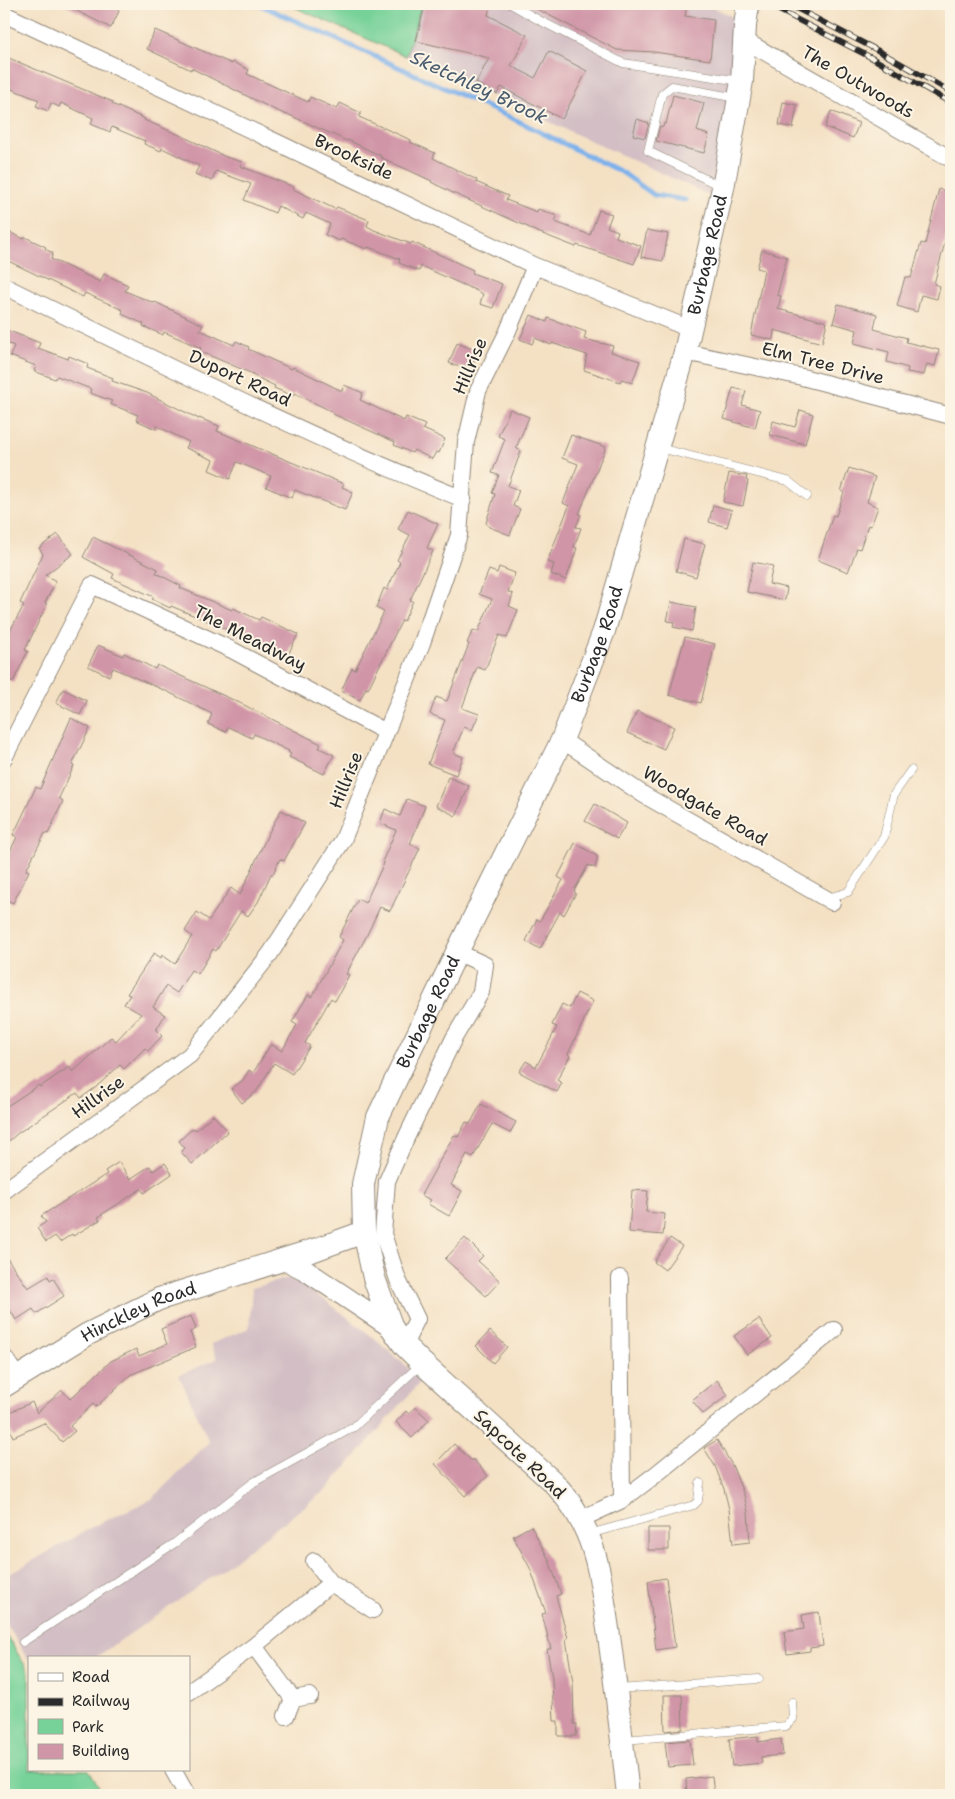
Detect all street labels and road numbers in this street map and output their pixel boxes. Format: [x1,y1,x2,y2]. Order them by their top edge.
street label: The Outwoods [797,40,919,124]
street label: Brookside [311,128,397,186]
street label: Burbage Road [682,192,733,317]
street label: Hillrise [447,334,493,398]
street label: Elm Tree Drive [759,336,887,390]
street label: Duport Road [185,344,295,412]
street label: Burbage Road [565,583,629,706]
street label: The Meadway [189,599,311,677]
street label: Hillrise [324,748,368,812]
street label: Woodgate Road [638,760,772,852]
street label: Burbage Road [391,951,466,1072]
street label: Hillrise [67,1070,129,1124]
street label: Hinckley Road [76,1276,199,1348]
street label: Sapcote Road [469,1404,571,1504]

